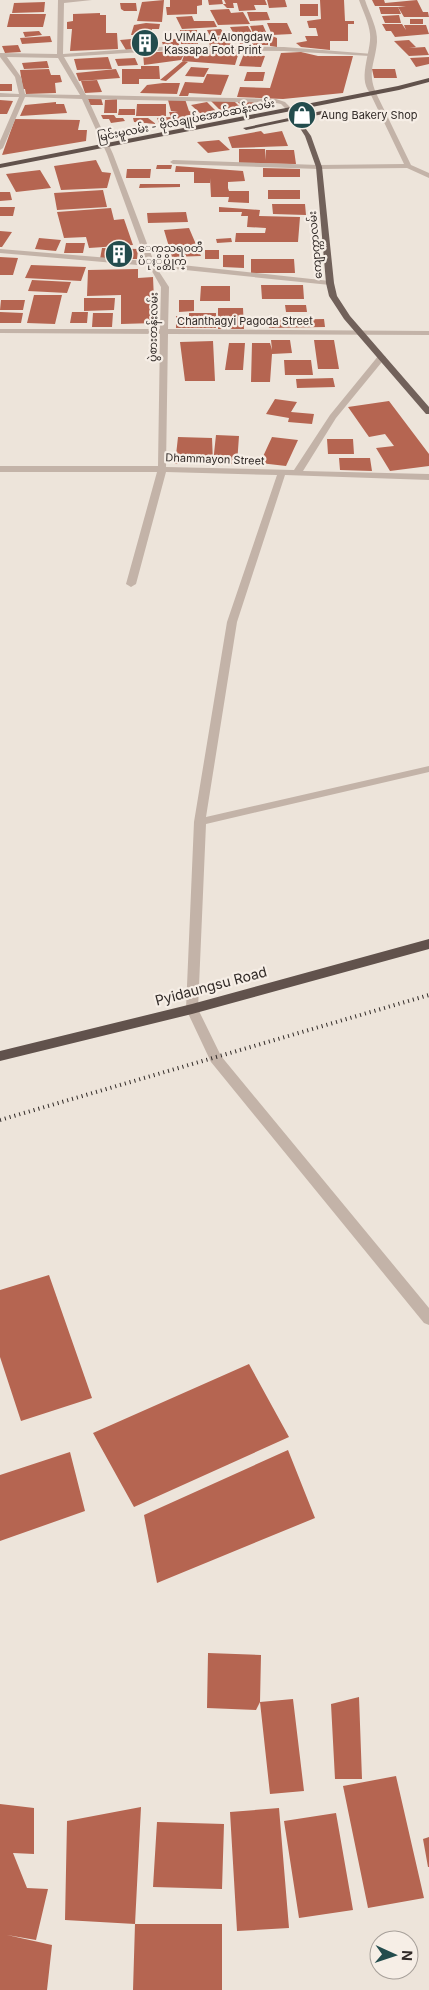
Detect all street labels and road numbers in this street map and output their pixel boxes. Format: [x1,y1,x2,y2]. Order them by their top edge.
street label: မြင်းမူလမ်း - ဗိုလ်ချုပ်အောင်ဆန်းလမ်း [96,96,276,146]
street label: ကျောက္ကာလမ်း [305,210,327,279]
street label: ပွဲစားတန်းလမ်း [145,292,163,362]
street label: Chanthagyi Pagoda Street [177,314,313,328]
street label: Dhammayon Street [165,450,265,468]
street label: Pyidaungsu Road [153,962,269,1009]

